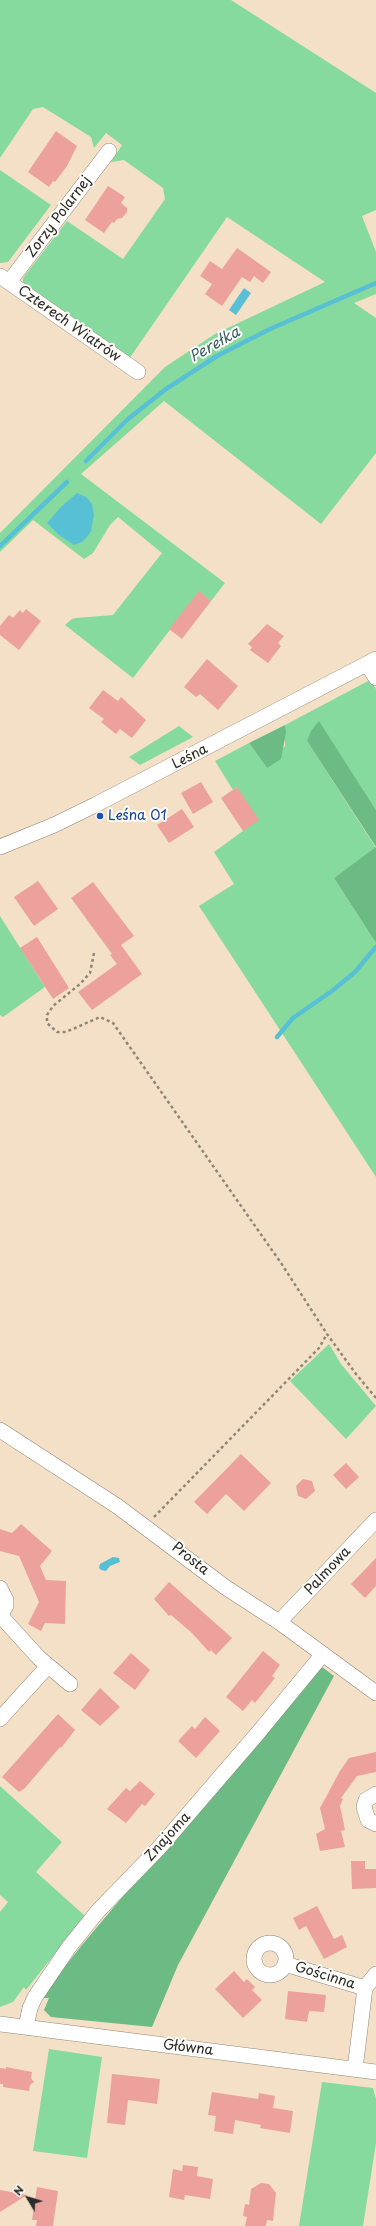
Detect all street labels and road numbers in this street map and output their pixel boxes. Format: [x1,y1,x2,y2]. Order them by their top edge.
street label: Zorzy Polarnej [23,173,95,261]
street label: Czterech Wiatrów [14,282,124,366]
street label: Leśna [169,741,211,773]
street label: Prosta [168,1539,212,1579]
street label: Palmowa [302,1543,354,1599]
street label: Znajoma [142,1809,194,1865]
street label: Gościnna [293,1959,357,1993]
street label: Główna [162,2037,214,2059]

